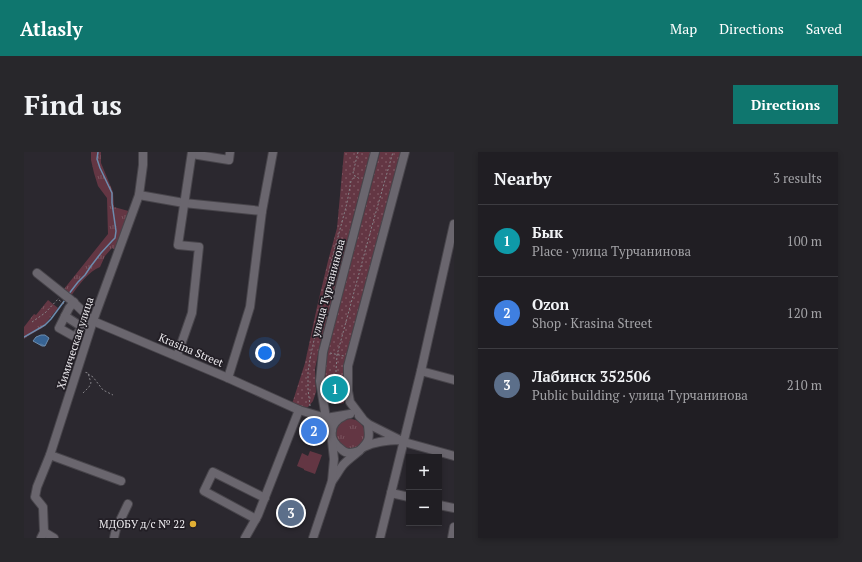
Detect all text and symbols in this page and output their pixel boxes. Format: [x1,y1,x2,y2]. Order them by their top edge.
text: Atlasly [20,16,82,41]
text: Map [670,19,697,38]
text: Directions [719,19,784,38]
text: Saved [806,19,842,38]
button: Directions [733,85,838,124]
text: Find us [24,86,122,123]
text: Nearby [494,167,552,190]
text: 3 results [773,169,822,187]
text: Бык [532,222,563,242]
text: 1 [503,232,511,250]
text: 100 m [787,232,822,250]
street label: улица Турчанинова [308,237,348,339]
text: Place · улица Турчанинова [532,242,691,260]
text: Ozon [532,294,569,314]
street label: Химическая улица [54,295,97,391]
text: 2 [503,304,511,322]
text: 120 m [787,304,822,322]
text: Shop · Krasina Street [532,314,652,332]
street label: Krasina Street [156,330,226,370]
your location [255,343,275,363]
text: Лабинск 352506 [532,366,651,386]
pin: 1 [322,374,348,404]
text: 3 [503,376,511,394]
text: 210 m [787,376,822,394]
text: Public building · улица Турчанинова [532,386,748,404]
pin: 2 [301,416,327,446]
map controls [406,454,442,526]
button: + [406,454,442,490]
button: − [406,490,442,526]
pin: 3 [278,498,304,528]
place label: МДОБУ д/с № 22 [99,517,185,531]
marker: МДОБУ д/с № 22 [188,519,198,529]

